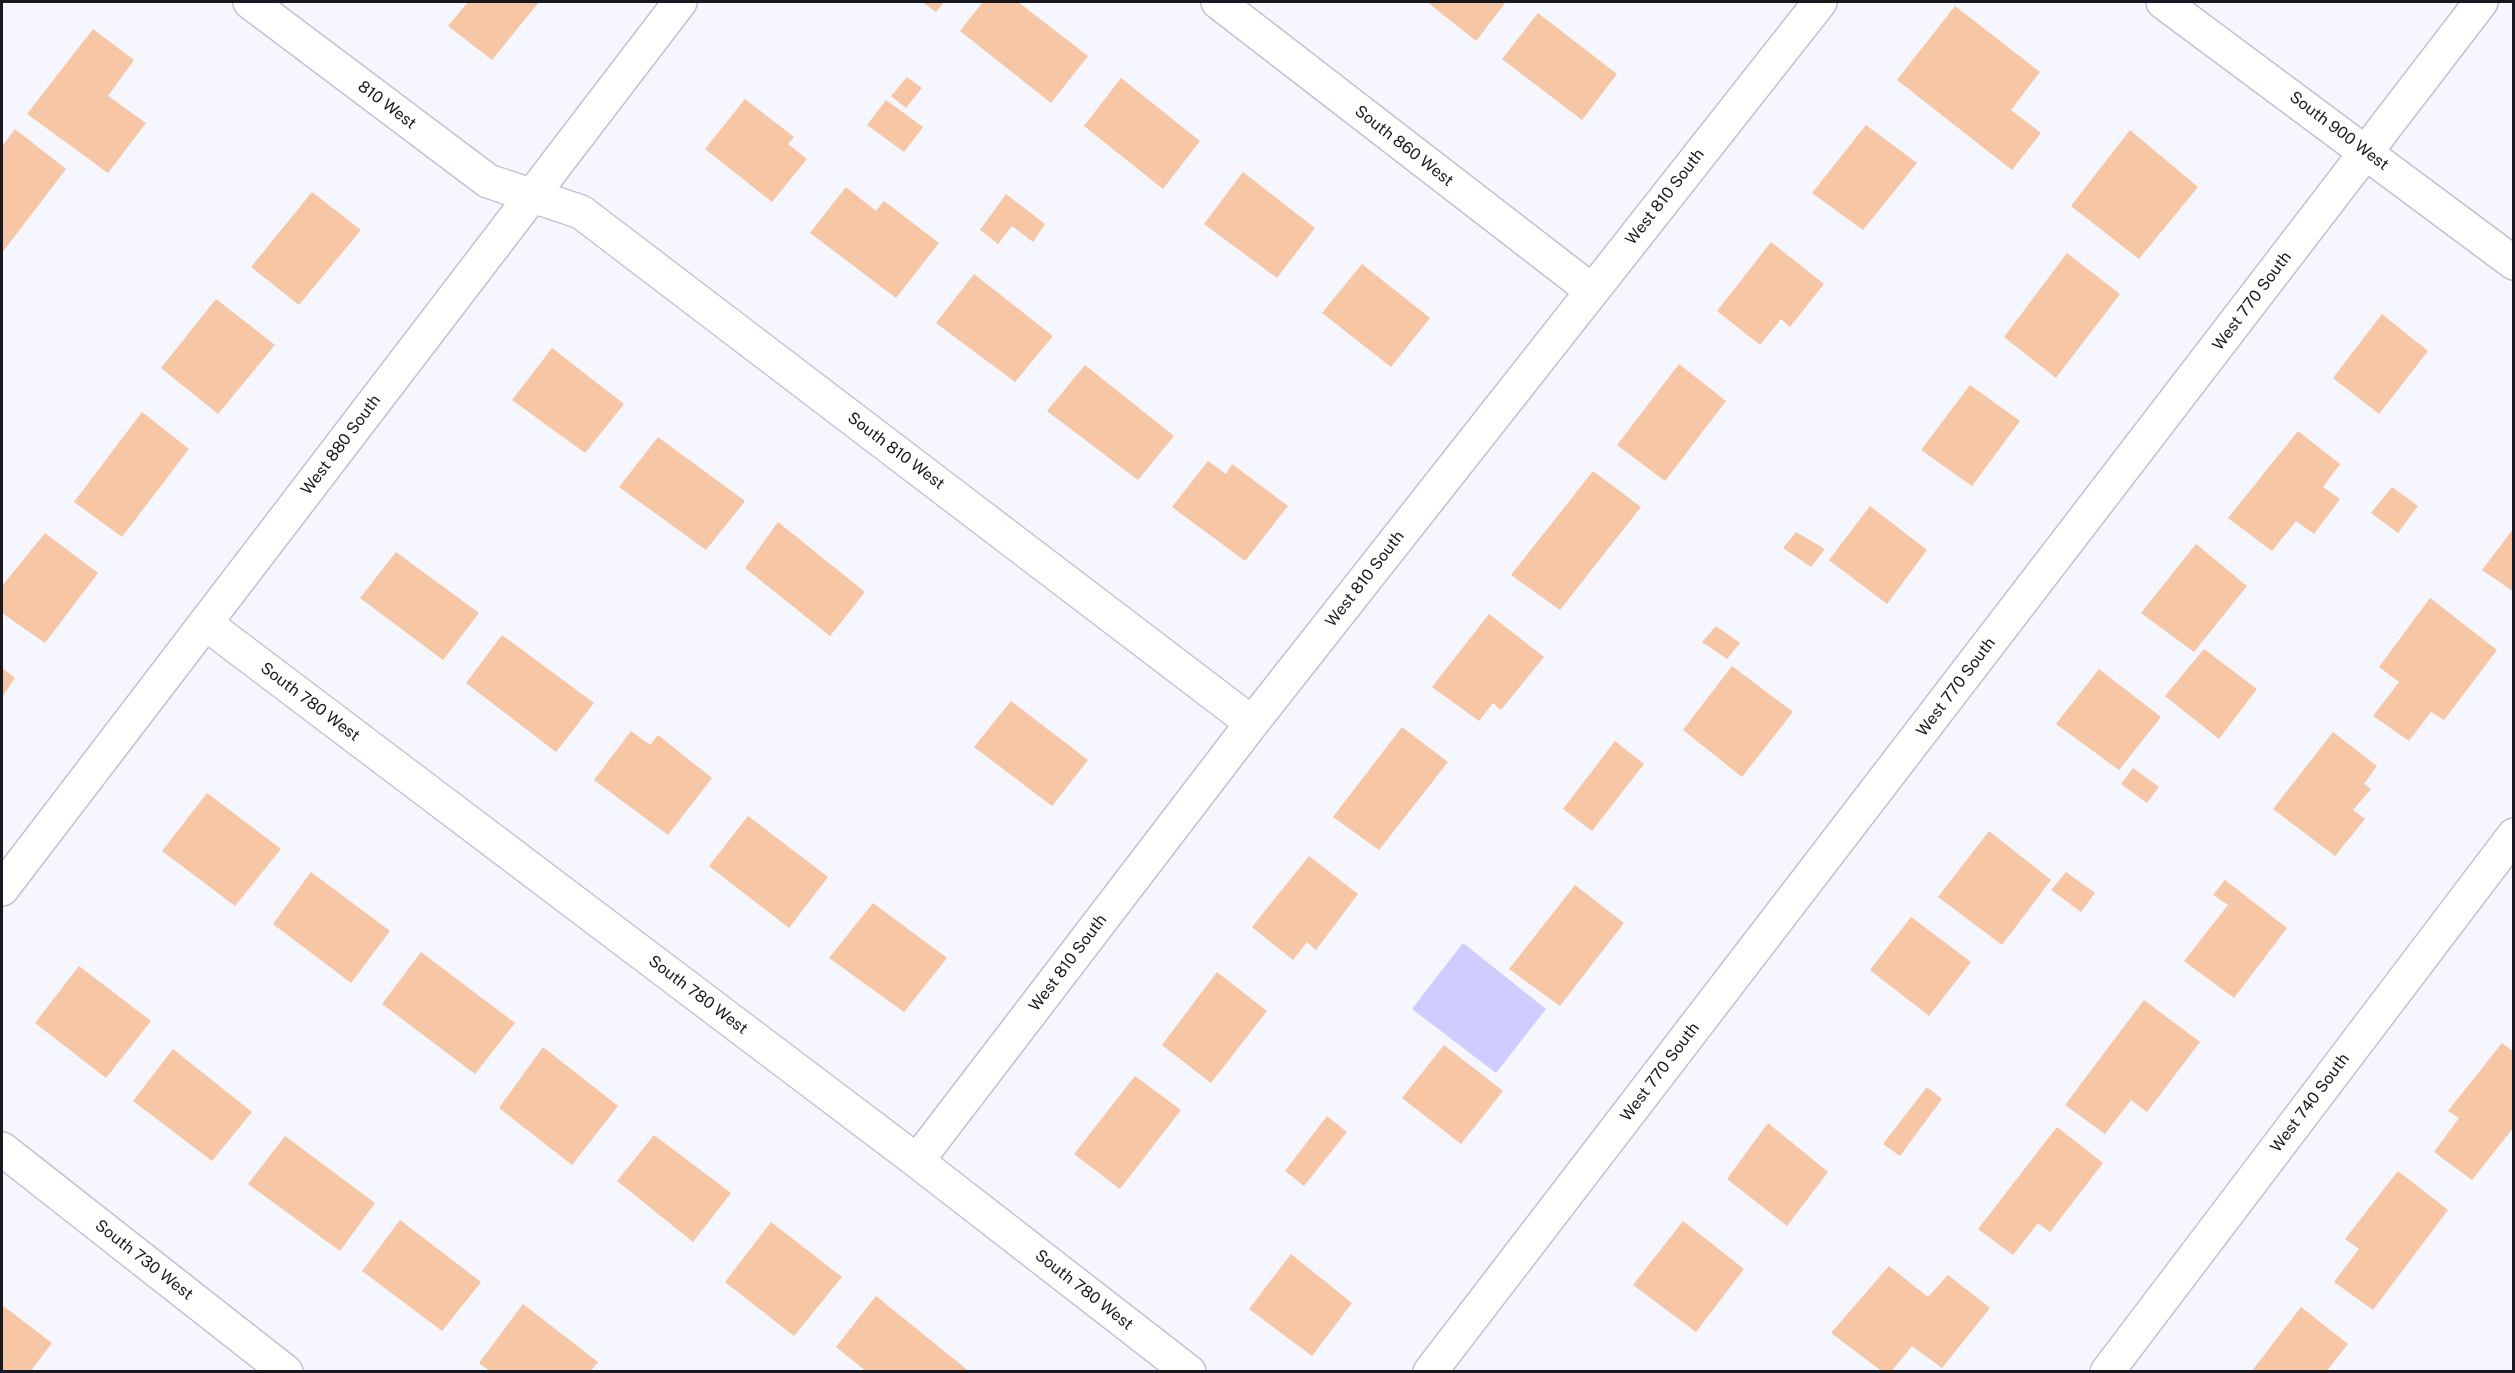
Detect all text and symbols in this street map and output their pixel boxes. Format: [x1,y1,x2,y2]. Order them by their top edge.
street label: 810 West [354,77,420,133]
street label: South 900 West [2286,87,2392,175]
street label: South 860 West [1351,102,1457,190]
street label: West 810 South [1622,145,1708,249]
street label: West 770 South [2209,248,2295,354]
street label: West 880 South [297,391,385,499]
street label: South 810 West [844,408,948,494]
street label: West 810 South [1322,527,1408,631]
street label: West 770 South [1913,634,1999,740]
street label: South 780 West [257,658,363,746]
street label: West 810 South [1025,911,1111,1015]
street label: South 780 West [645,951,751,1039]
street label: West 770 South [1617,1019,1703,1125]
street label: West 740 South [2267,1050,2353,1156]
street label: South 730 West [91,1216,197,1304]
street label: South 780 West [1031,1246,1137,1334]

